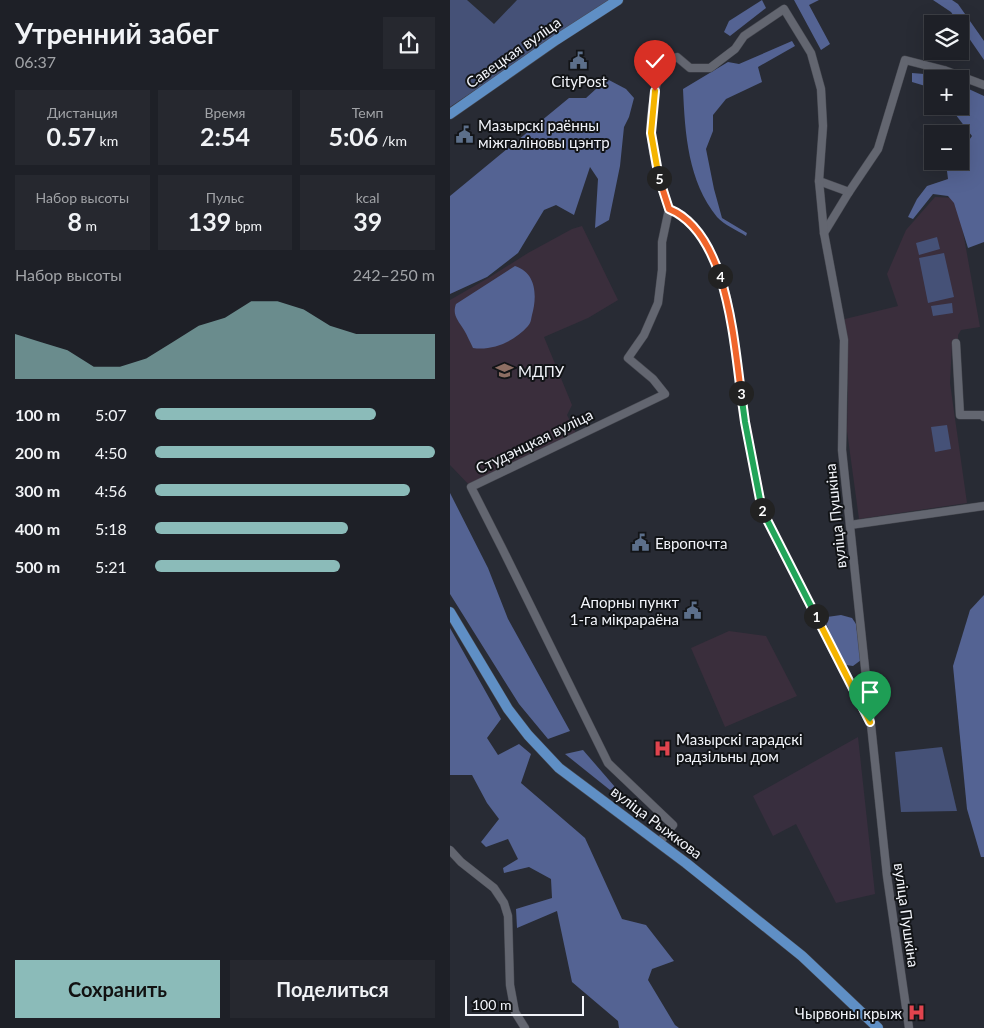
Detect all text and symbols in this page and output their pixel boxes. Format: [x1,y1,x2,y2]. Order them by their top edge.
street label: Савецкая вуліца [462,13,564,91]
map controls [924,15,969,170]
button: layers [924,15,969,60]
text: Утренний забег [15,16,219,50]
button: share [383,17,435,69]
pin [634,40,676,91]
icon: check [641,47,669,75]
public building icon: CityPost [569,50,589,70]
text: 06:37 [15,52,56,71]
button: + [924,70,969,115]
place label: CityPost [551,72,607,90]
text: Дистанция [47,104,118,121]
text: Время [205,104,245,121]
text: Темп [352,104,384,121]
place label: Мазырскі раённы міжгаліновы цэнтр [478,116,610,151]
text: 0.57 [46,121,96,151]
text: 2:54 [200,121,250,151]
text: 5:06 [328,121,378,151]
public building icon: Мазырскі раённы міжгаліновы цэнтр [454,124,474,144]
button: − [924,125,969,170]
text: km [96,132,118,149]
text: /km [378,132,407,149]
pin: 5 [646,166,672,190]
text: 5 [655,170,664,187]
text: Набор высоты [36,189,129,206]
text: Пульс [206,189,244,206]
text: kcal [356,189,380,206]
text: 8 [68,206,82,236]
text: 139 [188,206,231,236]
text: 39 [353,206,382,236]
text: m [82,217,97,234]
text: bpm [231,217,262,234]
pin: 4 [708,264,732,288]
text: Набор высоты [15,265,122,284]
text: 242–250 m [353,265,435,284]
text: 4 [716,268,725,285]
school or university icon: МДПУ [494,361,514,381]
place label: МДПУ [518,362,565,380]
pin: 3 [728,380,754,406]
text: 3 [737,385,746,402]
text: 100 m [15,405,60,424]
text: 5:07 [95,405,127,424]
street label: Студэнцкая вуліца [473,405,595,477]
text: 200 m [15,443,60,462]
text: 4:50 [95,443,127,462]
street label: вуліца Пушкіна [821,463,849,569]
text: 300 m [15,481,60,500]
text: 4:56 [95,481,127,500]
pin: 2 [750,498,774,522]
text: 2 [758,502,767,519]
text: 400 m [15,519,60,538]
text: 5:18 [95,519,127,538]
public building icon: Европочта [631,533,651,553]
place label: Европочта [655,534,727,552]
text: 500 m [15,557,60,576]
text: 5:21 [95,557,127,576]
place label: Апорны пункт 1-га мікрараёна [570,593,679,628]
public building icon: Апорны пункт 1-га мікрараёна [683,601,703,621]
pin: 1 [804,604,828,628]
text: 1 [812,608,821,625]
pin [849,671,891,722]
icon: arrive [856,678,884,706]
place label: Мазырскі гарадскі радзільны дом [676,730,803,765]
hospital icon: Мазырскі гарадскі радзільны дом [652,738,672,758]
street label: вуліца Рыжкова [608,782,706,862]
street label: вуліца Пушкіна [891,862,923,968]
button: Сохранить [15,960,220,1018]
button: Поделиться [230,960,435,1018]
scale bar [465,993,584,1016]
text: 100 m [472,996,511,1013]
hospital icon: Чырвоны крыж [906,1003,926,1023]
place label: Чырвоны крыж [795,1004,902,1022]

